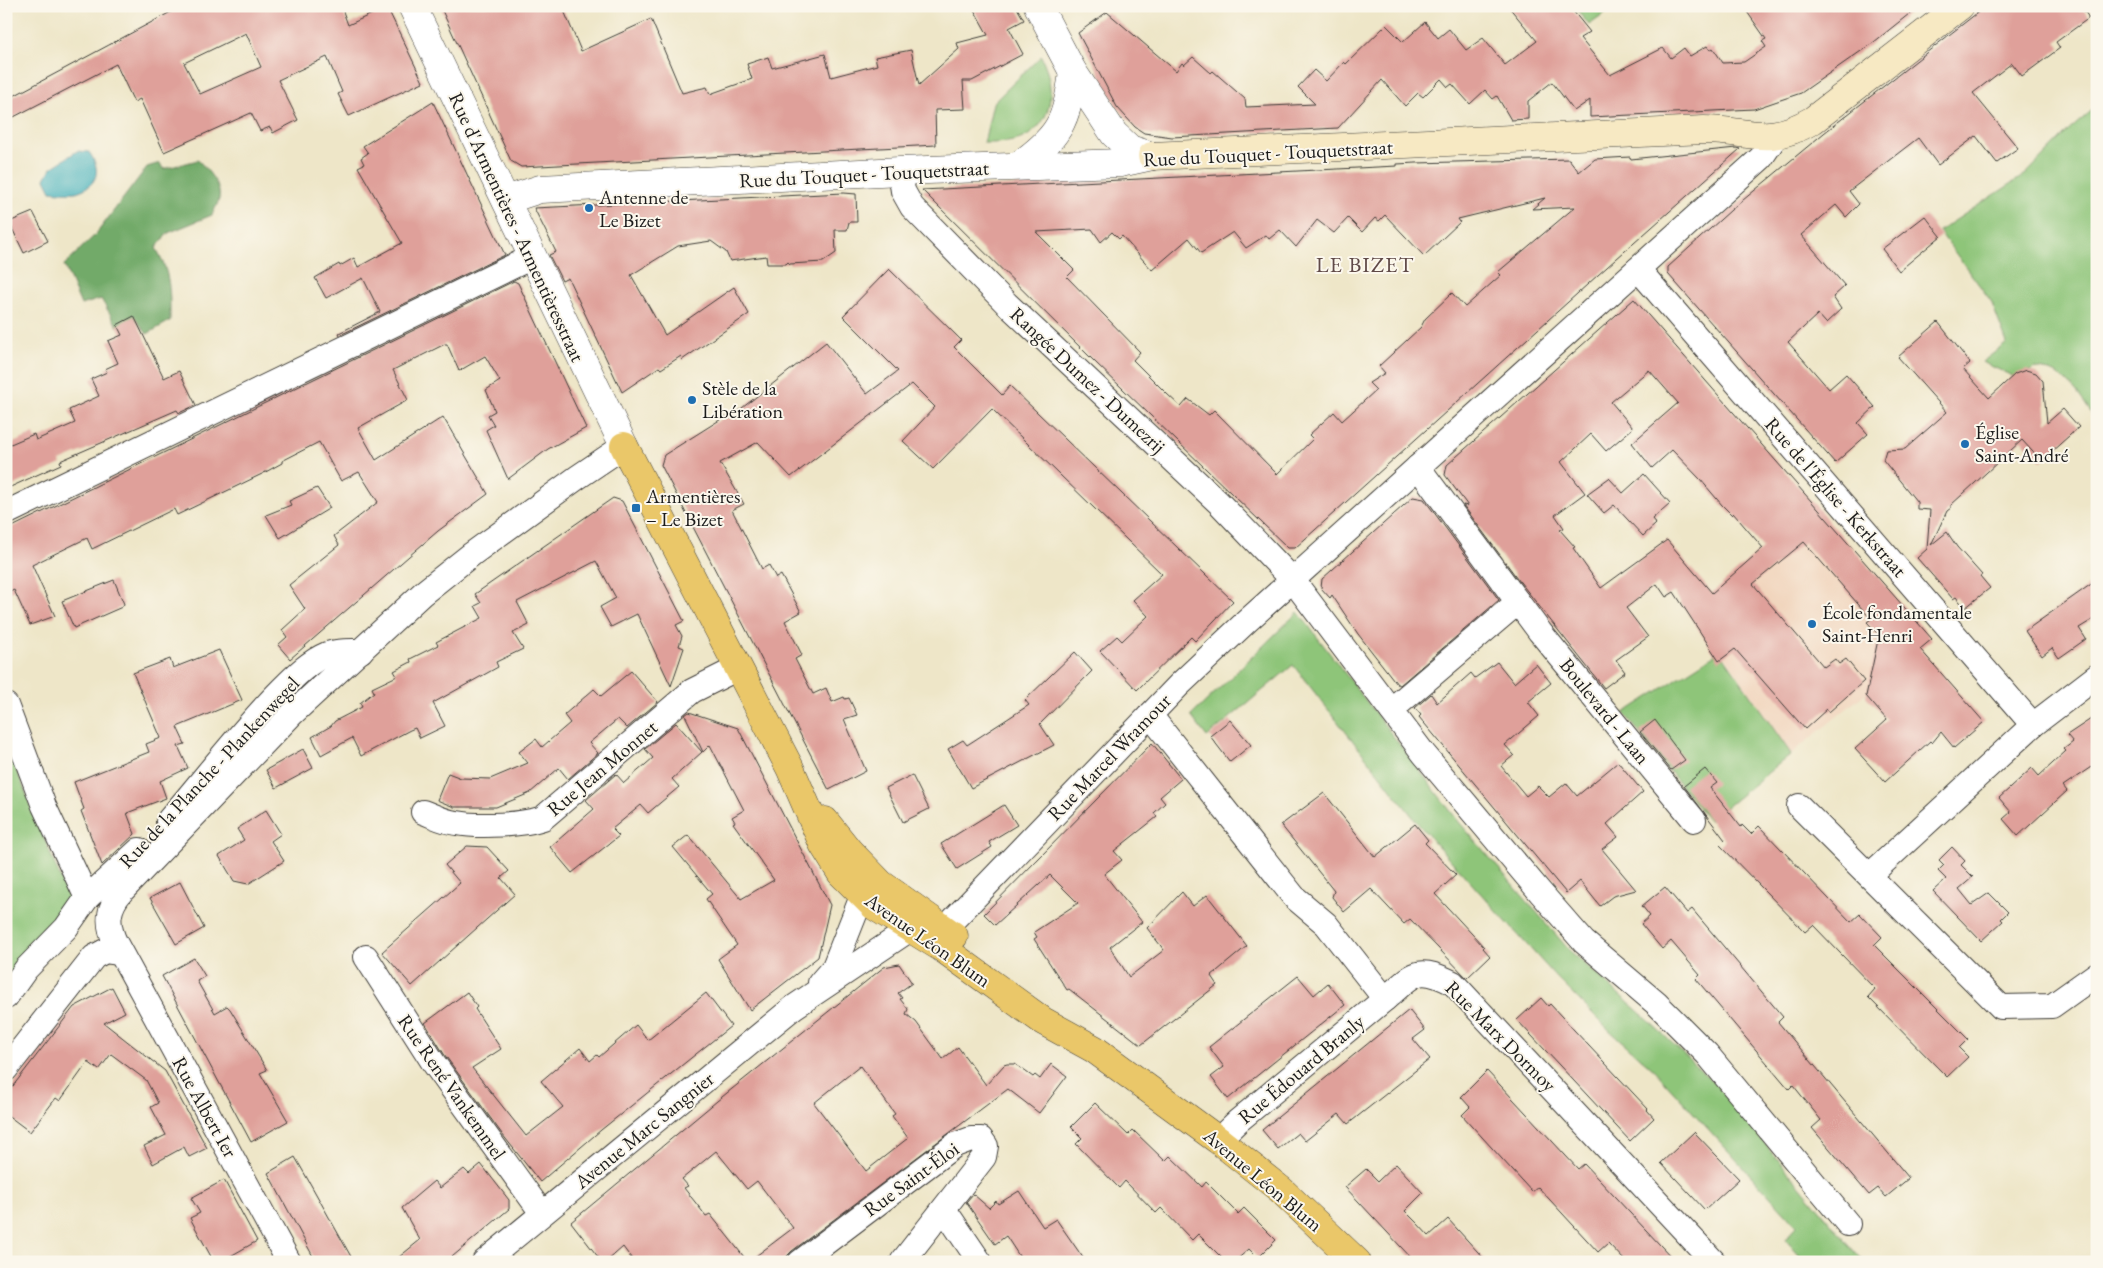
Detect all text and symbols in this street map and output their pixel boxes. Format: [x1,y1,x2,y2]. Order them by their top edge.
street label: Rue d'Armentières - Armentièresstraat [443,88,591,367]
street label: Rue du Touquet - Touquetstraat [1142,133,1394,173]
street label: Rue du Touquet - Touquetstraat [738,154,990,194]
place label: Antenne de Le Bizet [598,184,689,233]
marker: Antenne de Le Bizet [583,202,595,214]
district label: LE BIZET [1316,250,1414,279]
street label: Rangée Dumez - Dumezrij [1005,301,1171,459]
place label: Stèle de la Libération [702,375,783,424]
marker: Stèle de la Libération [686,394,698,406]
street label: Rue de l'Église - Kerkstraat [1759,412,1913,583]
place label: Église Saint-André [1975,419,2069,468]
marker: Église Saint-André [1959,438,1971,450]
place label: Armentières – Le Bizet [645,483,740,532]
marker: Armentières – Le Bizet [630,502,642,514]
place label: École fondamentale Saint-Henri [1822,599,1972,648]
marker: École fondamentale Saint-Henri [1806,618,1818,630]
street label: Boulevard - Laan [1554,652,1656,770]
street label: Rue de la Planche - Plankenwegel [113,670,305,874]
street label: Rue Marcel Wramour [1042,688,1177,826]
street label: Rue Jean Monnet [541,714,663,822]
street label: Avenue Léon Blum [859,886,996,993]
street label: Rue Marx Dormoy [1440,975,1562,1097]
street label: Rue Édouard Branly [1232,1008,1370,1129]
street label: Rue René Vankemmel [392,1009,512,1165]
street label: Rue Albert Ier [167,1052,244,1162]
street label: Avenue Marc Sangnier [568,1065,719,1195]
street label: Avenue Léon Blum [1197,1122,1328,1238]
street label: Rue Saint-Éloi [858,1136,964,1222]

